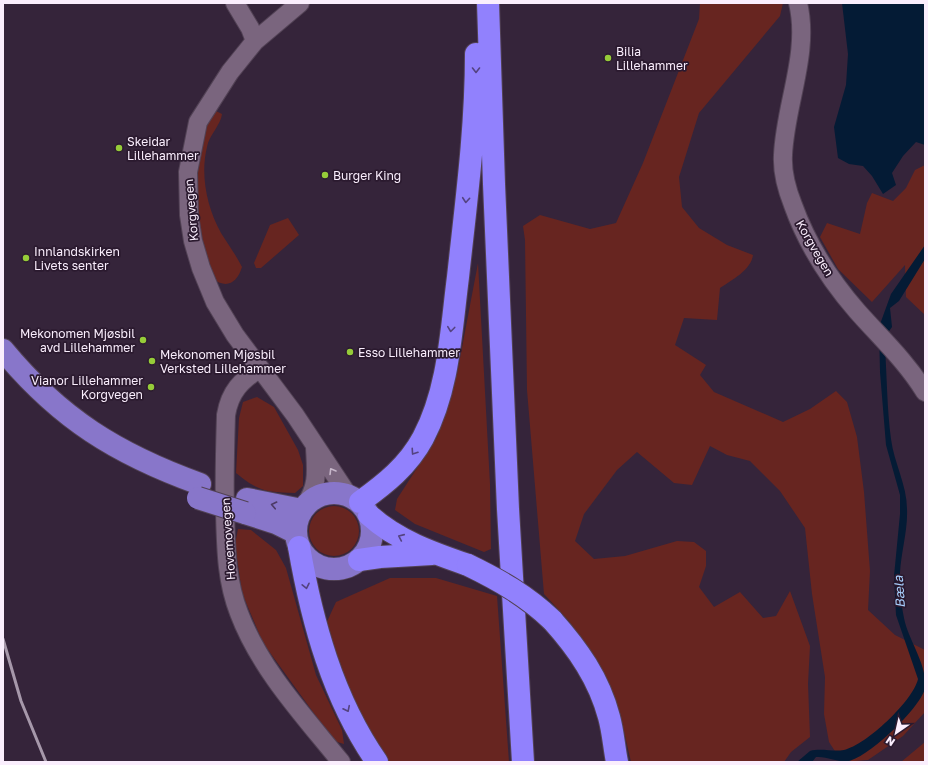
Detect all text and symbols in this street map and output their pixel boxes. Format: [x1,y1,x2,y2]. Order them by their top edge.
place label: Bilia Lillehammer [616,44,688,73]
marker: Bilia Lillehammer [603,53,613,63]
one-way arrow [472,67,480,73]
place label: Skeidar Lillehammer [127,134,199,163]
marker: Skeidar Lillehammer [114,143,124,153]
place label: Burger King [333,168,401,183]
marker: Burger King [320,170,330,180]
street label: Korgvegen [181,178,201,242]
one-way arrow [461,197,470,203]
street label: Korgvegen [793,217,837,279]
place label: Innlandskirken Livets senter [34,244,120,273]
marker: Innlandskirken Livets senter [21,253,31,263]
place label: Mekonomen Mjøsbil avd Lillehammer [20,326,135,355]
one-way arrow [447,326,456,332]
marker: Mekonomen Mjøsbil avd Lillehammer [138,335,148,345]
place label: Esso Lillehammer [358,345,460,360]
place label: Mekonomen Mjøsbil Verksted Lillehammer [160,347,286,376]
marker: Esso Lillehammer [345,347,355,357]
marker: Mekonomen Mjøsbil Verksted Lillehammer [147,356,157,366]
place label: Vianor Lillehammer Korgvegen [31,373,143,402]
marker: Vianor Lillehammer Korgvegen [146,382,156,392]
one-way arrow [412,447,419,454]
one-way arrow [329,468,336,475]
street label: Hovemovegen [218,497,238,581]
one-way arrow [271,502,277,510]
one-way arrow [397,534,404,542]
water label: Bæla [890,575,908,609]
one-way arrow [301,583,309,589]
one-way arrow [342,704,350,712]
north arrow [876,713,916,753]
text: N [883,734,897,749]

